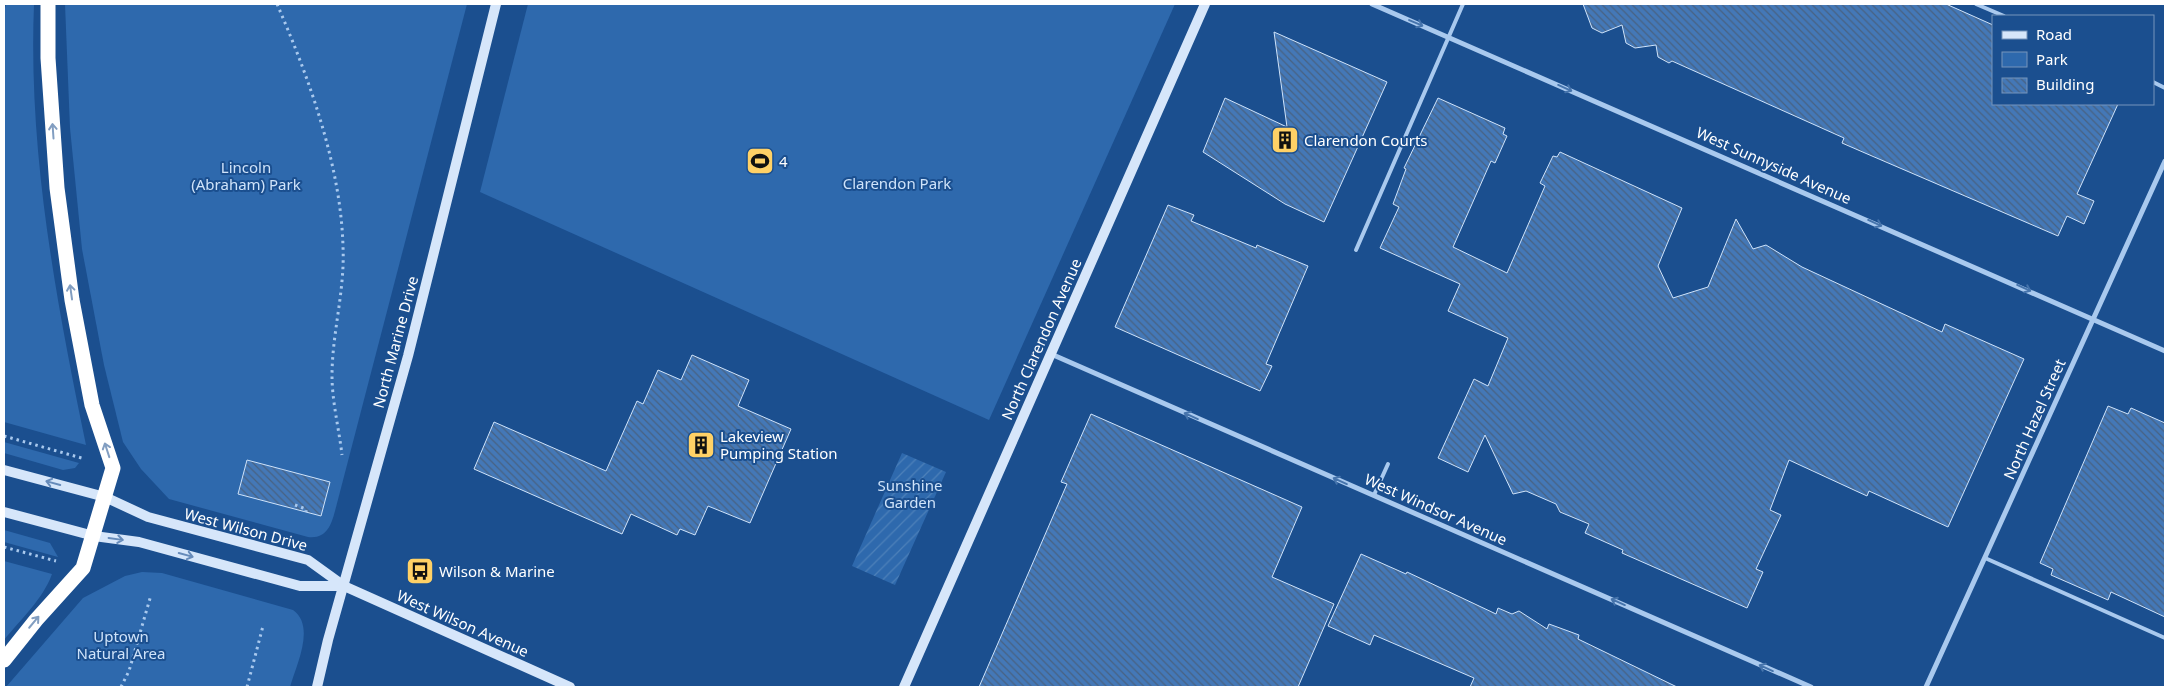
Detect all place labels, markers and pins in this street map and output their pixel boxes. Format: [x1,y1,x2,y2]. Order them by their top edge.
building icon: Clarendon Courts [1270,125,1300,155]
place label: Clarendon Courts [1304,130,1427,150]
sports icon: 4 [745,146,775,176]
place label: 4 [779,151,788,171]
place label: Lakeview Pumping Station [720,426,838,463]
building icon: Lakeview Pumping Station [686,430,716,460]
bus stop icon: Wilson & Marine [405,556,435,586]
place label: Wilson & Marine [439,561,555,581]

